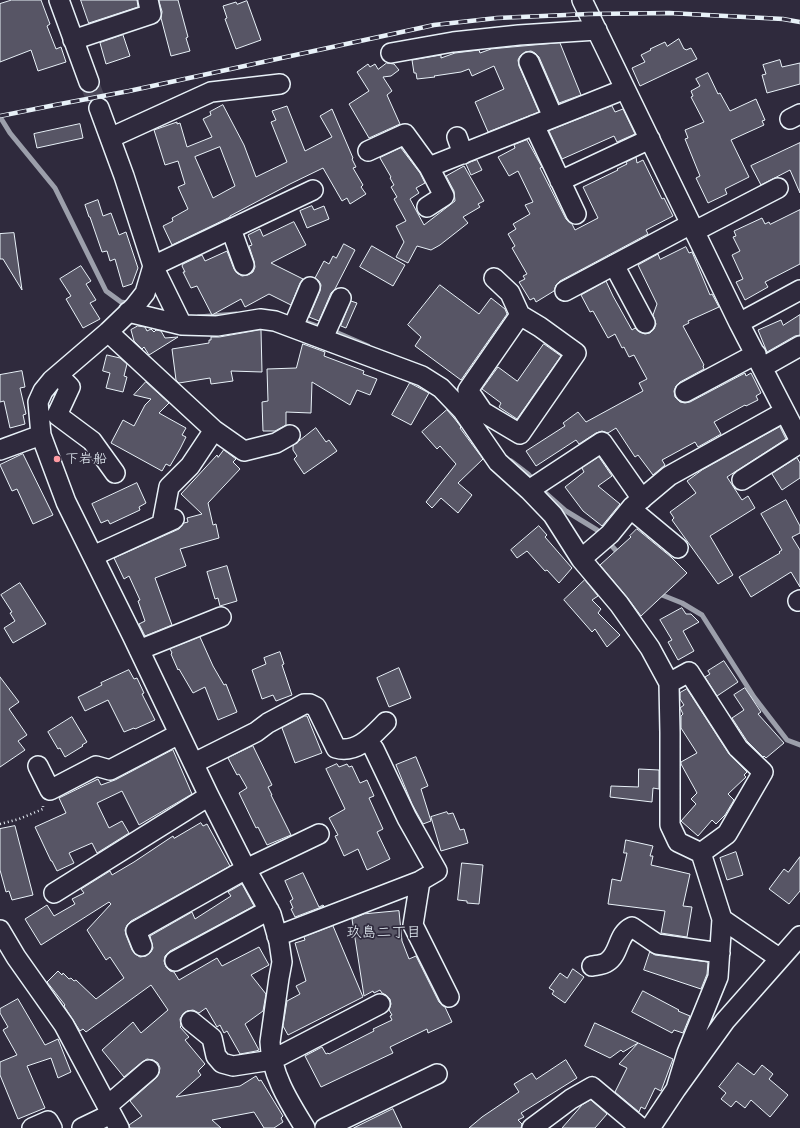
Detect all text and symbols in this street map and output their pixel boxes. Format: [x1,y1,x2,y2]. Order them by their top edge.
place label: 下岩船 [65,451,107,467]
marker: 下岩船 [52,454,62,464]
district label: 玖島二丁目 [347,924,421,942]

